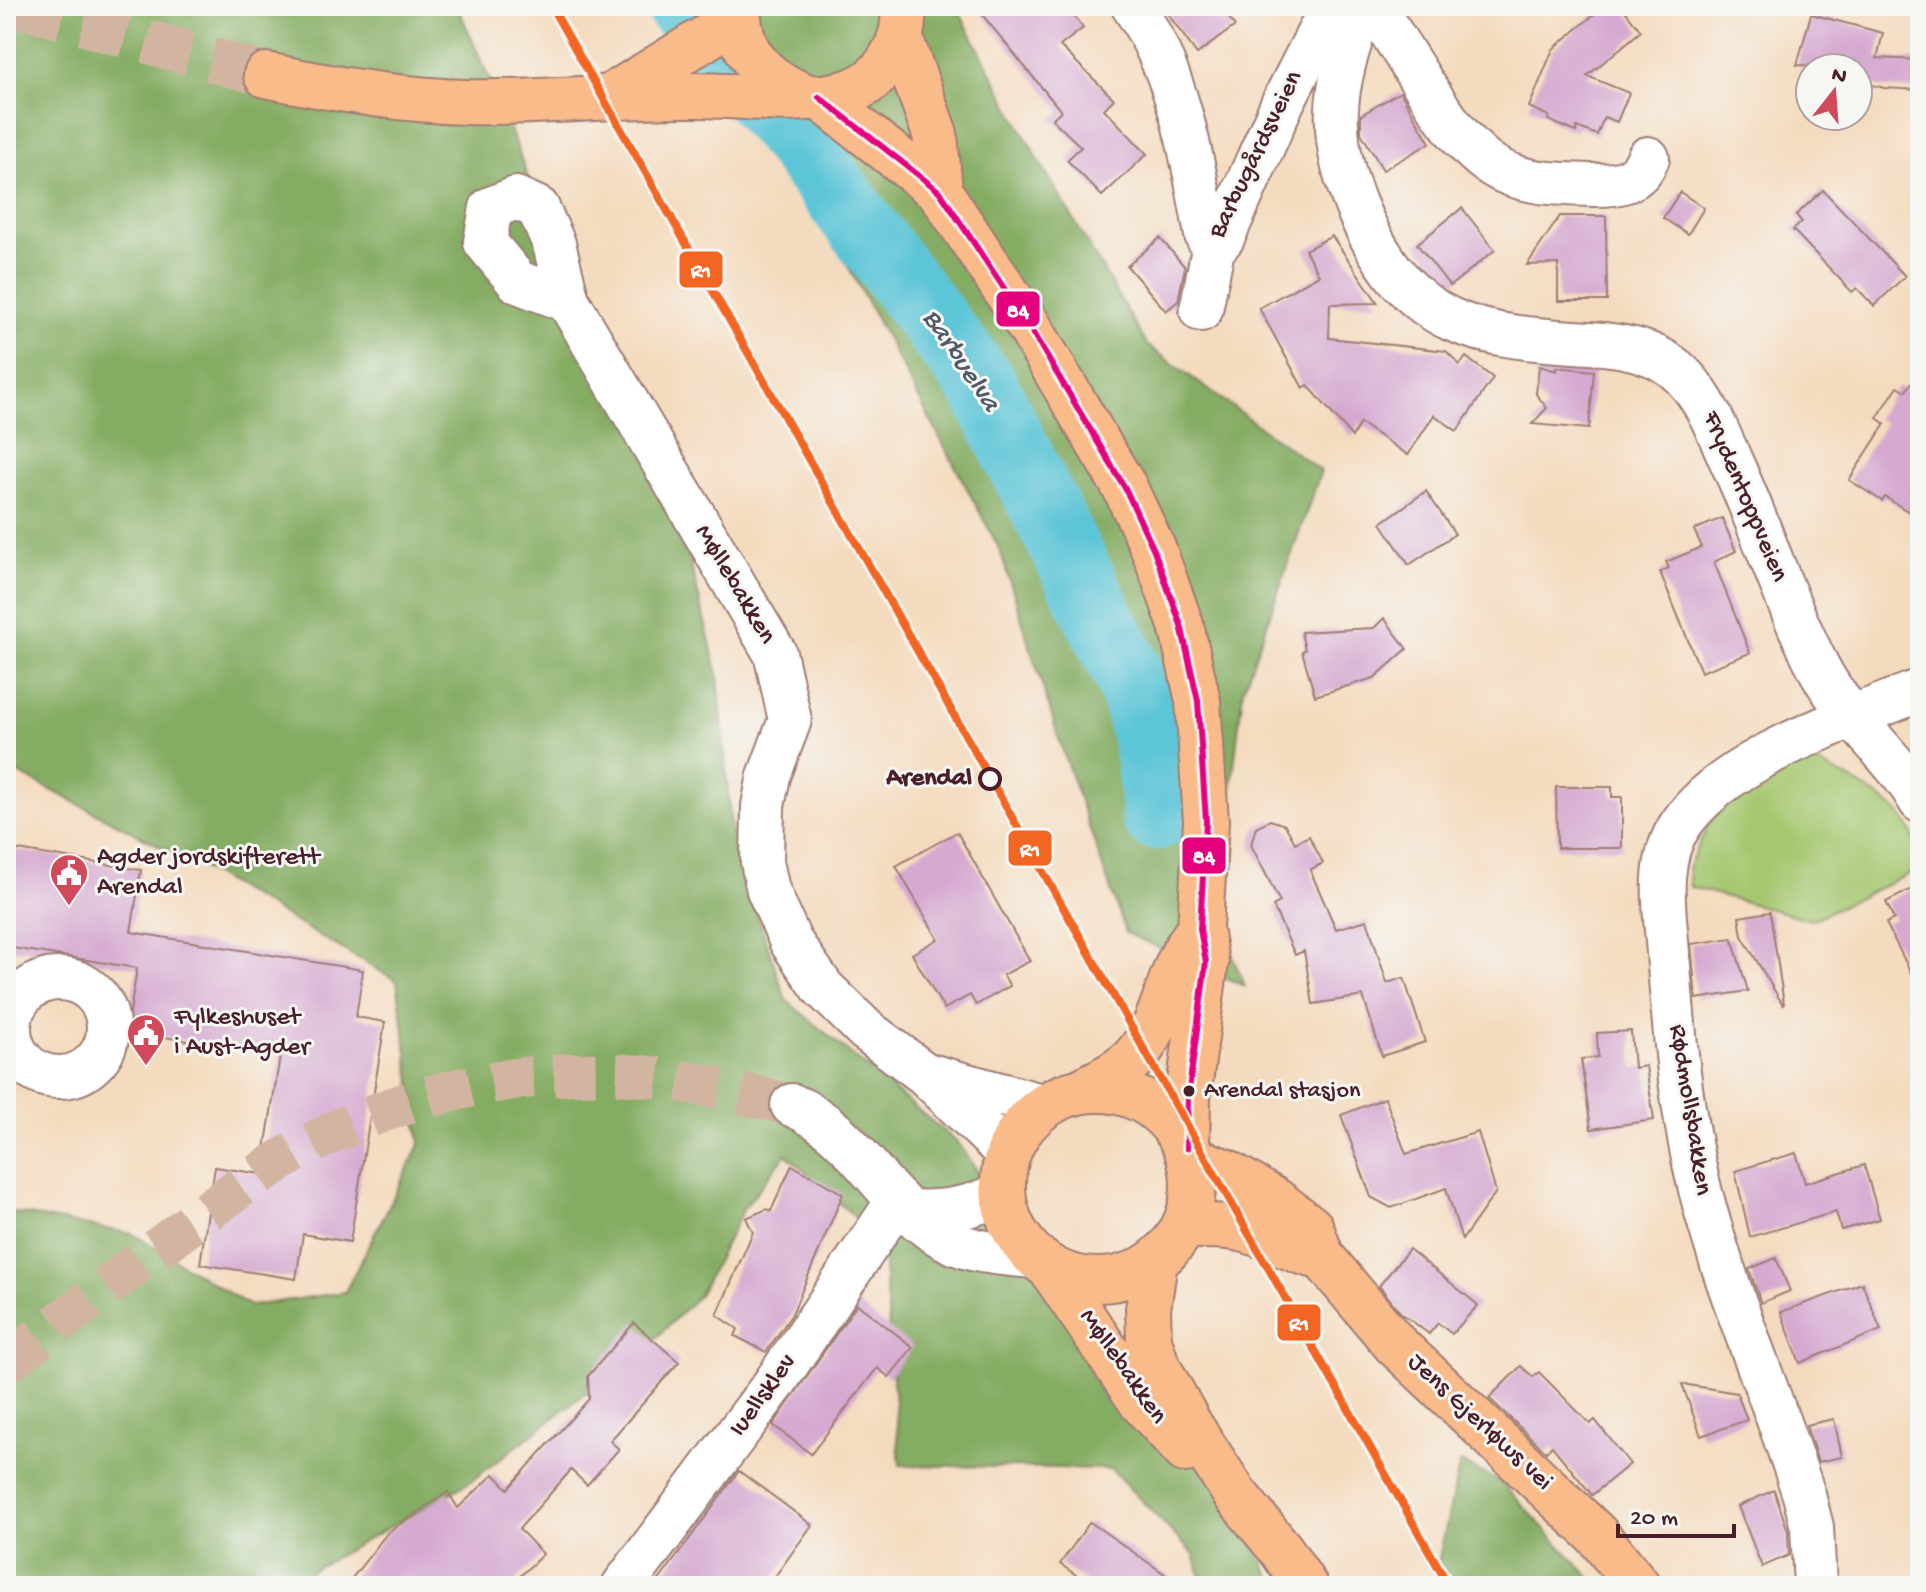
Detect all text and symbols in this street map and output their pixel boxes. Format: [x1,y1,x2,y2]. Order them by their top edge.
north arrow [1794,52,1874,132]
text: N [1828,62,1849,91]
street label: Barbugårdsveien [1203,66,1311,245]
line badge: R1 [678,250,724,289]
text: R1 [690,260,711,286]
line badge: 84 [995,290,1041,328]
text: 84 [1007,300,1030,326]
water label: Barbuelva [914,304,1007,420]
street label: Frydentoppveien [1694,406,1794,588]
street label: Møllebakken [686,520,782,651]
place label: Arendal [885,764,972,795]
marker: Arendal [979,768,1001,790]
line badge: R1 [1007,829,1053,867]
line badge: 84 [1181,836,1227,875]
text: R1 [1019,839,1040,865]
place label: Agder jordskifterett Arendal [97,843,322,904]
text: 84 [1193,846,1216,872]
public building icon: Agder jordskifterett Arendal [48,852,90,907]
place label: Fylkeshuset i Aust-Agder [173,1003,312,1064]
public building icon: Fylkeshuset i Aust-Agder [125,1012,167,1067]
street label: Rødmollsbakken [1660,1022,1718,1198]
place label: Arendal stasjon [1204,1077,1361,1106]
marker: Arendal stasjon [1181,1083,1197,1099]
street label: Møllebakken [1071,1303,1173,1431]
line badge: R1 [1276,1303,1322,1342]
text: R1 [1288,1313,1309,1339]
street label: Iuellsklev [724,1348,804,1444]
street label: Jens Gjerløws vei [1400,1348,1558,1498]
scale bar [1618,1488,1734,1538]
text: 20 m [1630,1505,1678,1534]

